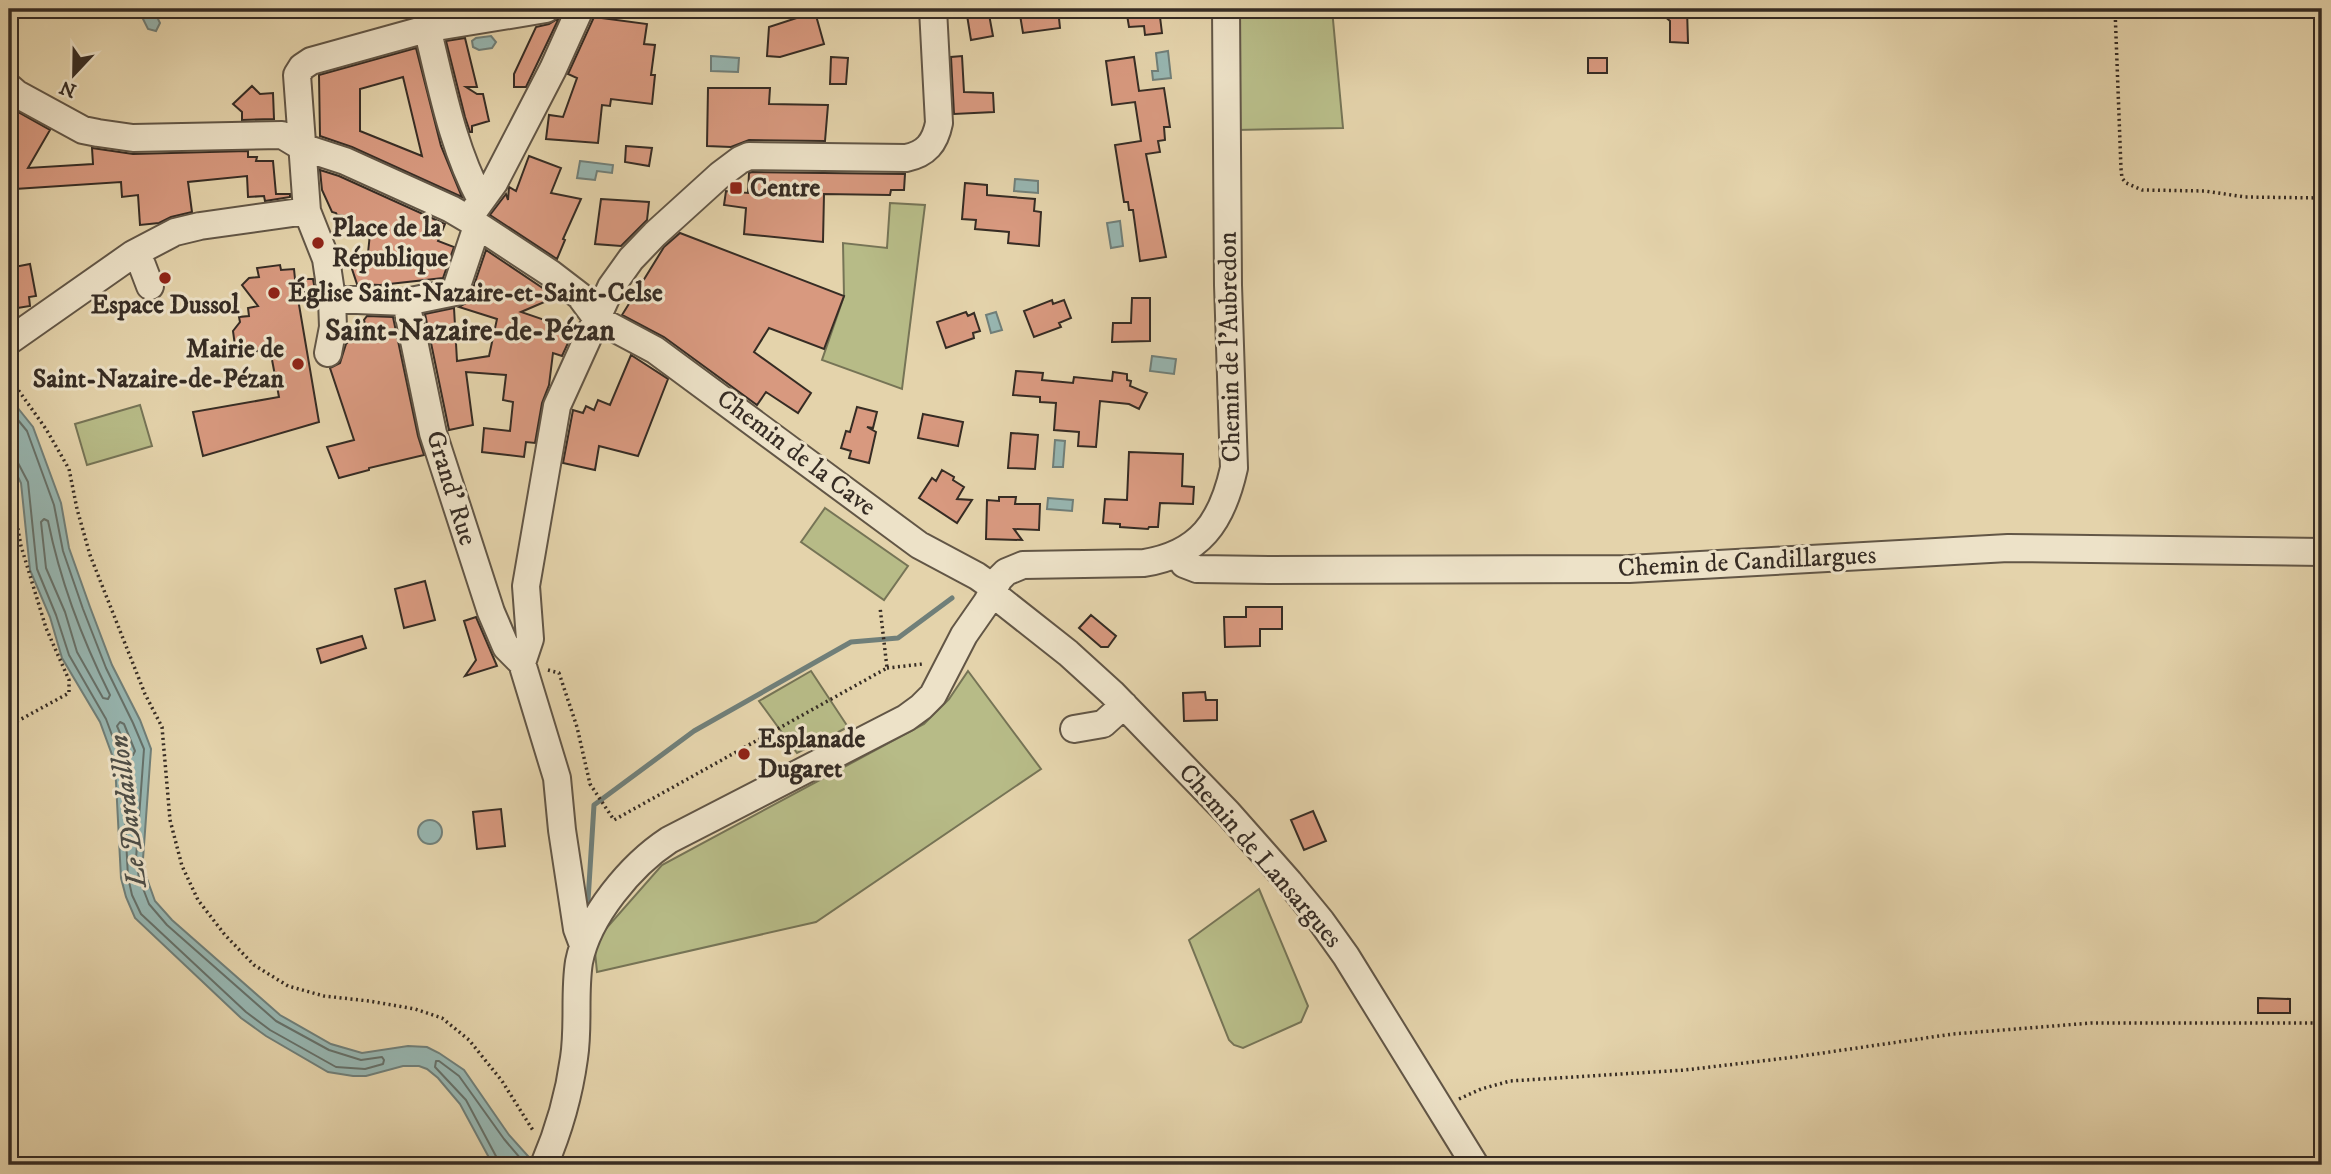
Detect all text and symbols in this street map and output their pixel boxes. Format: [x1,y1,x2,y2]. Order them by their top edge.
north arrow [38,38,108,108]
text: N [56,75,80,102]
place label: Centre [750,172,821,205]
marker: Centre [728,180,744,196]
place label: Place de la République [332,212,449,275]
street label: Chemin de l'Aubredon [1211,231,1249,463]
marker: Place de la République [310,235,326,251]
marker: Espace Dussol [157,270,173,286]
place label: Église Saint-Nazaire-et-Saint-Celse [288,276,663,310]
marker: Église Saint-Nazaire-et-Saint-Celse [266,285,282,301]
place label: Espace Dussol [91,289,240,322]
district label: Saint-Nazaire-de-Pézan [325,313,615,350]
place label: Mairie de Saint-Nazaire-de-Pézan [33,333,284,396]
marker: Mairie de Saint-Nazaire-de-Pézan [290,356,306,372]
street label: Chemin de la Cave [710,382,882,524]
street label: Grand' Rue [418,427,484,549]
street label: Chemin de Candillargues [1617,539,1877,585]
place label: Esplanade Dugaret [758,723,865,786]
water label: Le Dardaillon [101,732,155,891]
marker: Esplanade Dugaret [736,746,752,762]
street label: Chemin de Lansargues [1171,757,1349,955]

